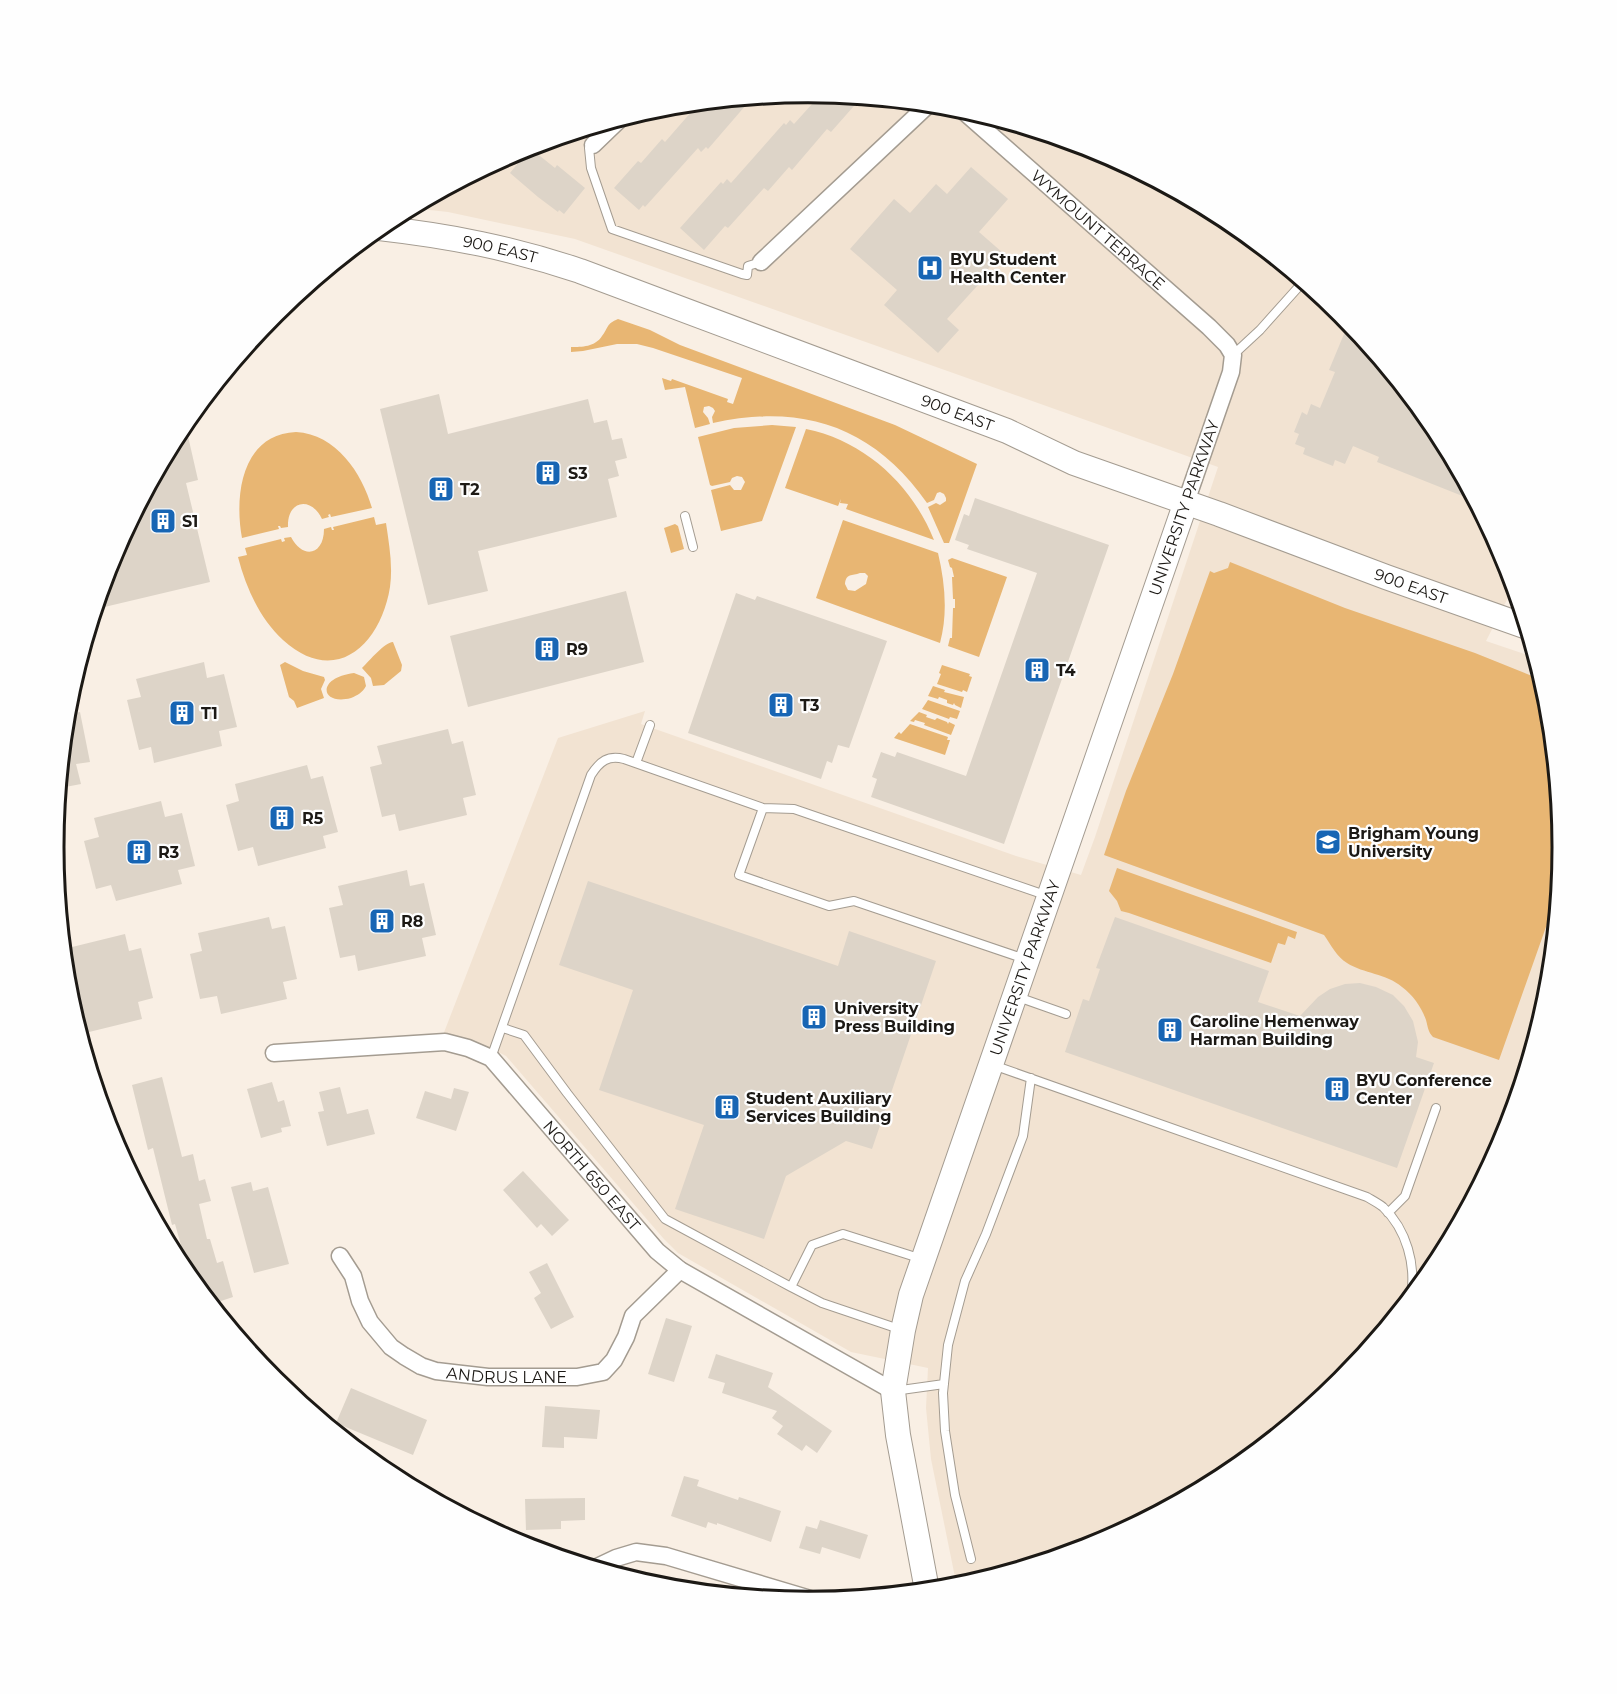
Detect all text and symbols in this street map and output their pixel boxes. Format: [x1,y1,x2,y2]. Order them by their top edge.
street label: WYMOUNT TERRACE [1027,166,1169,293]
street label: 900 EAST [461,231,540,267]
place label: BYU Student Health Center [950,250,1066,287]
hospital icon: BYU Student Health Center [915,253,945,283]
street label: 900 EAST [918,390,997,435]
street label: UNIVERSITY PARKWAY [1145,417,1223,598]
building icon: S3 [533,458,563,488]
place label: S3 [568,464,588,483]
building icon: T2 [426,474,456,504]
place label: T2 [460,480,480,499]
building icon: S1 [148,506,178,536]
place label: S1 [182,512,198,531]
street label: 900 EAST [1372,564,1451,608]
building icon: R9 [532,634,562,664]
place label: R9 [566,640,588,659]
building icon: T4 [1022,655,1052,685]
place label: T4 [1056,661,1076,680]
building icon: T3 [766,690,796,720]
place label: T3 [800,696,820,715]
building icon: T1 [167,698,197,728]
place label: T1 [201,704,218,723]
building icon: R5 [267,803,297,833]
place label: R5 [302,809,324,828]
place label: Brigham Young University [1348,824,1479,861]
school or university icon: Brigham Young University [1313,827,1343,857]
building icon: R3 [124,837,154,867]
place label: R3 [158,843,179,862]
street label: UNIVERSITY PARKWAY [985,877,1064,1058]
building icon: R8 [367,906,397,936]
place label: R8 [401,912,423,931]
place label: University Press Building [834,999,955,1036]
building icon: University Press Building [799,1002,829,1032]
place label: Caroline Hemenway Harman Building [1190,1012,1359,1049]
building icon: Caroline Hemenway Harman Building [1155,1015,1185,1045]
place label: BYU Conference Center [1356,1071,1492,1108]
building icon: BYU Conference Center [1322,1074,1352,1104]
place label: Student Auxiliary Services Building [746,1089,892,1126]
building icon: Student Auxiliary Services Building [712,1092,742,1122]
street label: NORTH 650 EAST [539,1116,645,1235]
street label: ANDRUS LANE [445,1363,567,1387]

